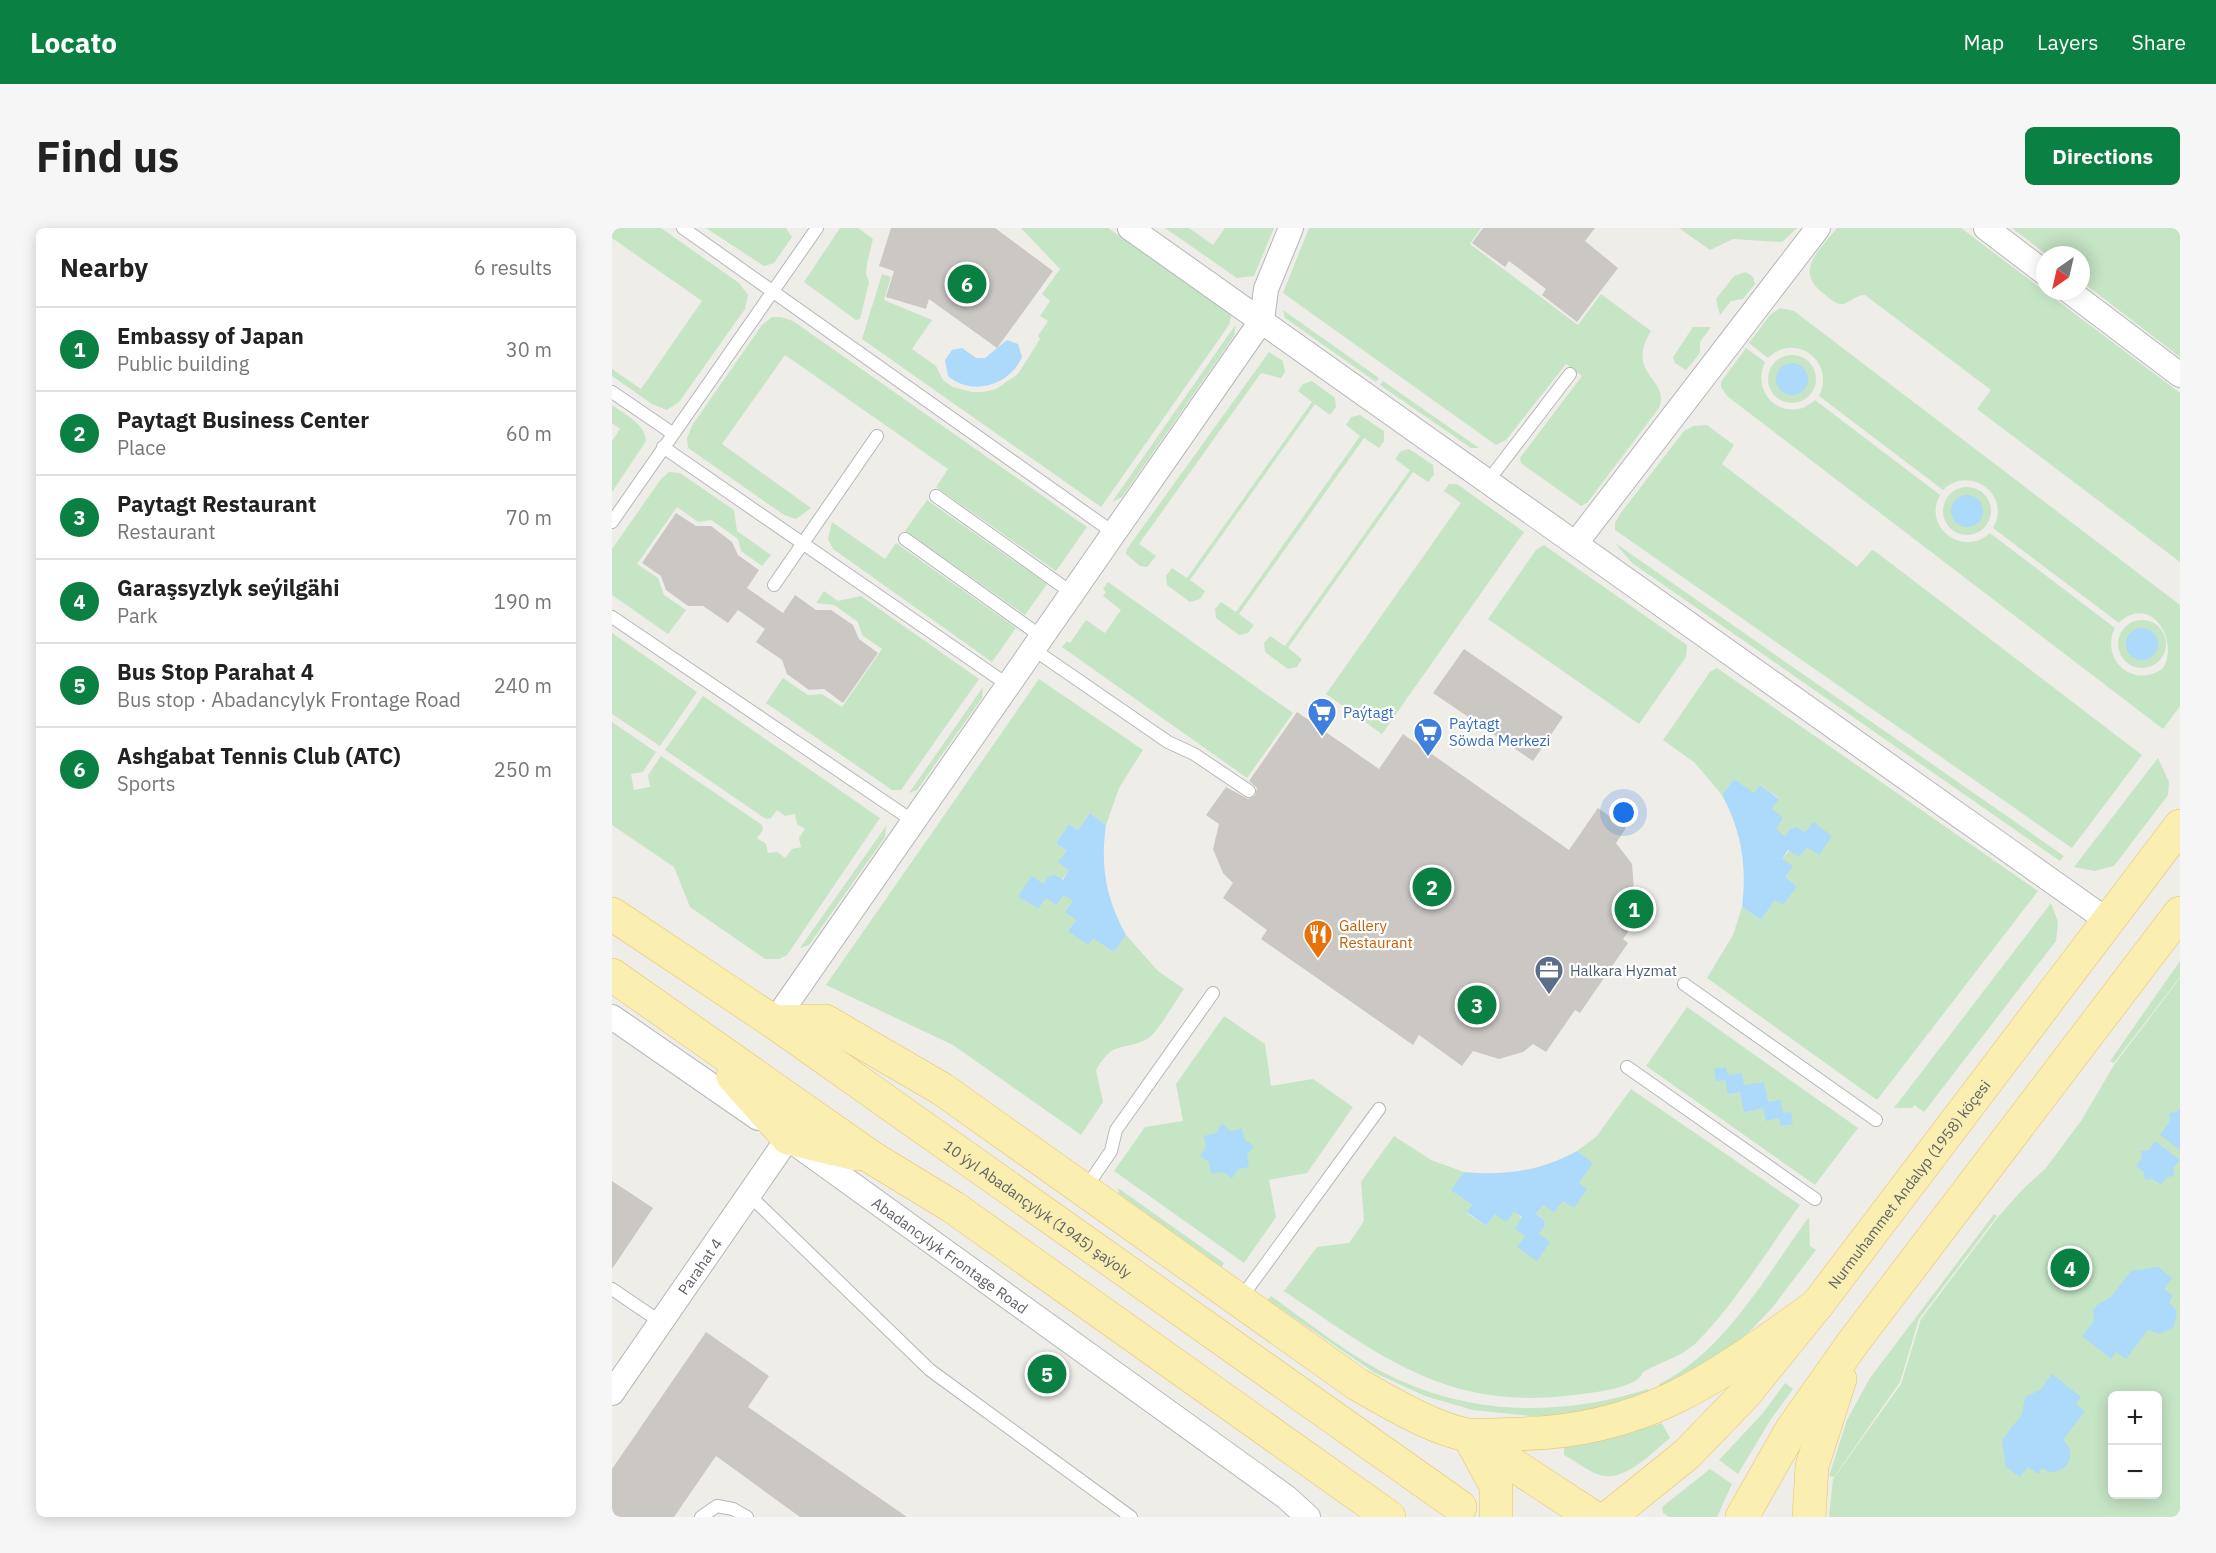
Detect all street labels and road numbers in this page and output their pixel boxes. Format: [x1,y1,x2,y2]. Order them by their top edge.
street label: Nurmuhammet Andalyp (1958) köçesi [1823,1076,1994,1292]
street label: 10 ýyl Abadançylyk (1945) şaýoly [940,1136,1136,1282]
street label: Abadancylyk Frontage Road [869,1193,1032,1318]
street label: Parahat 4 [673,1234,726,1298]

